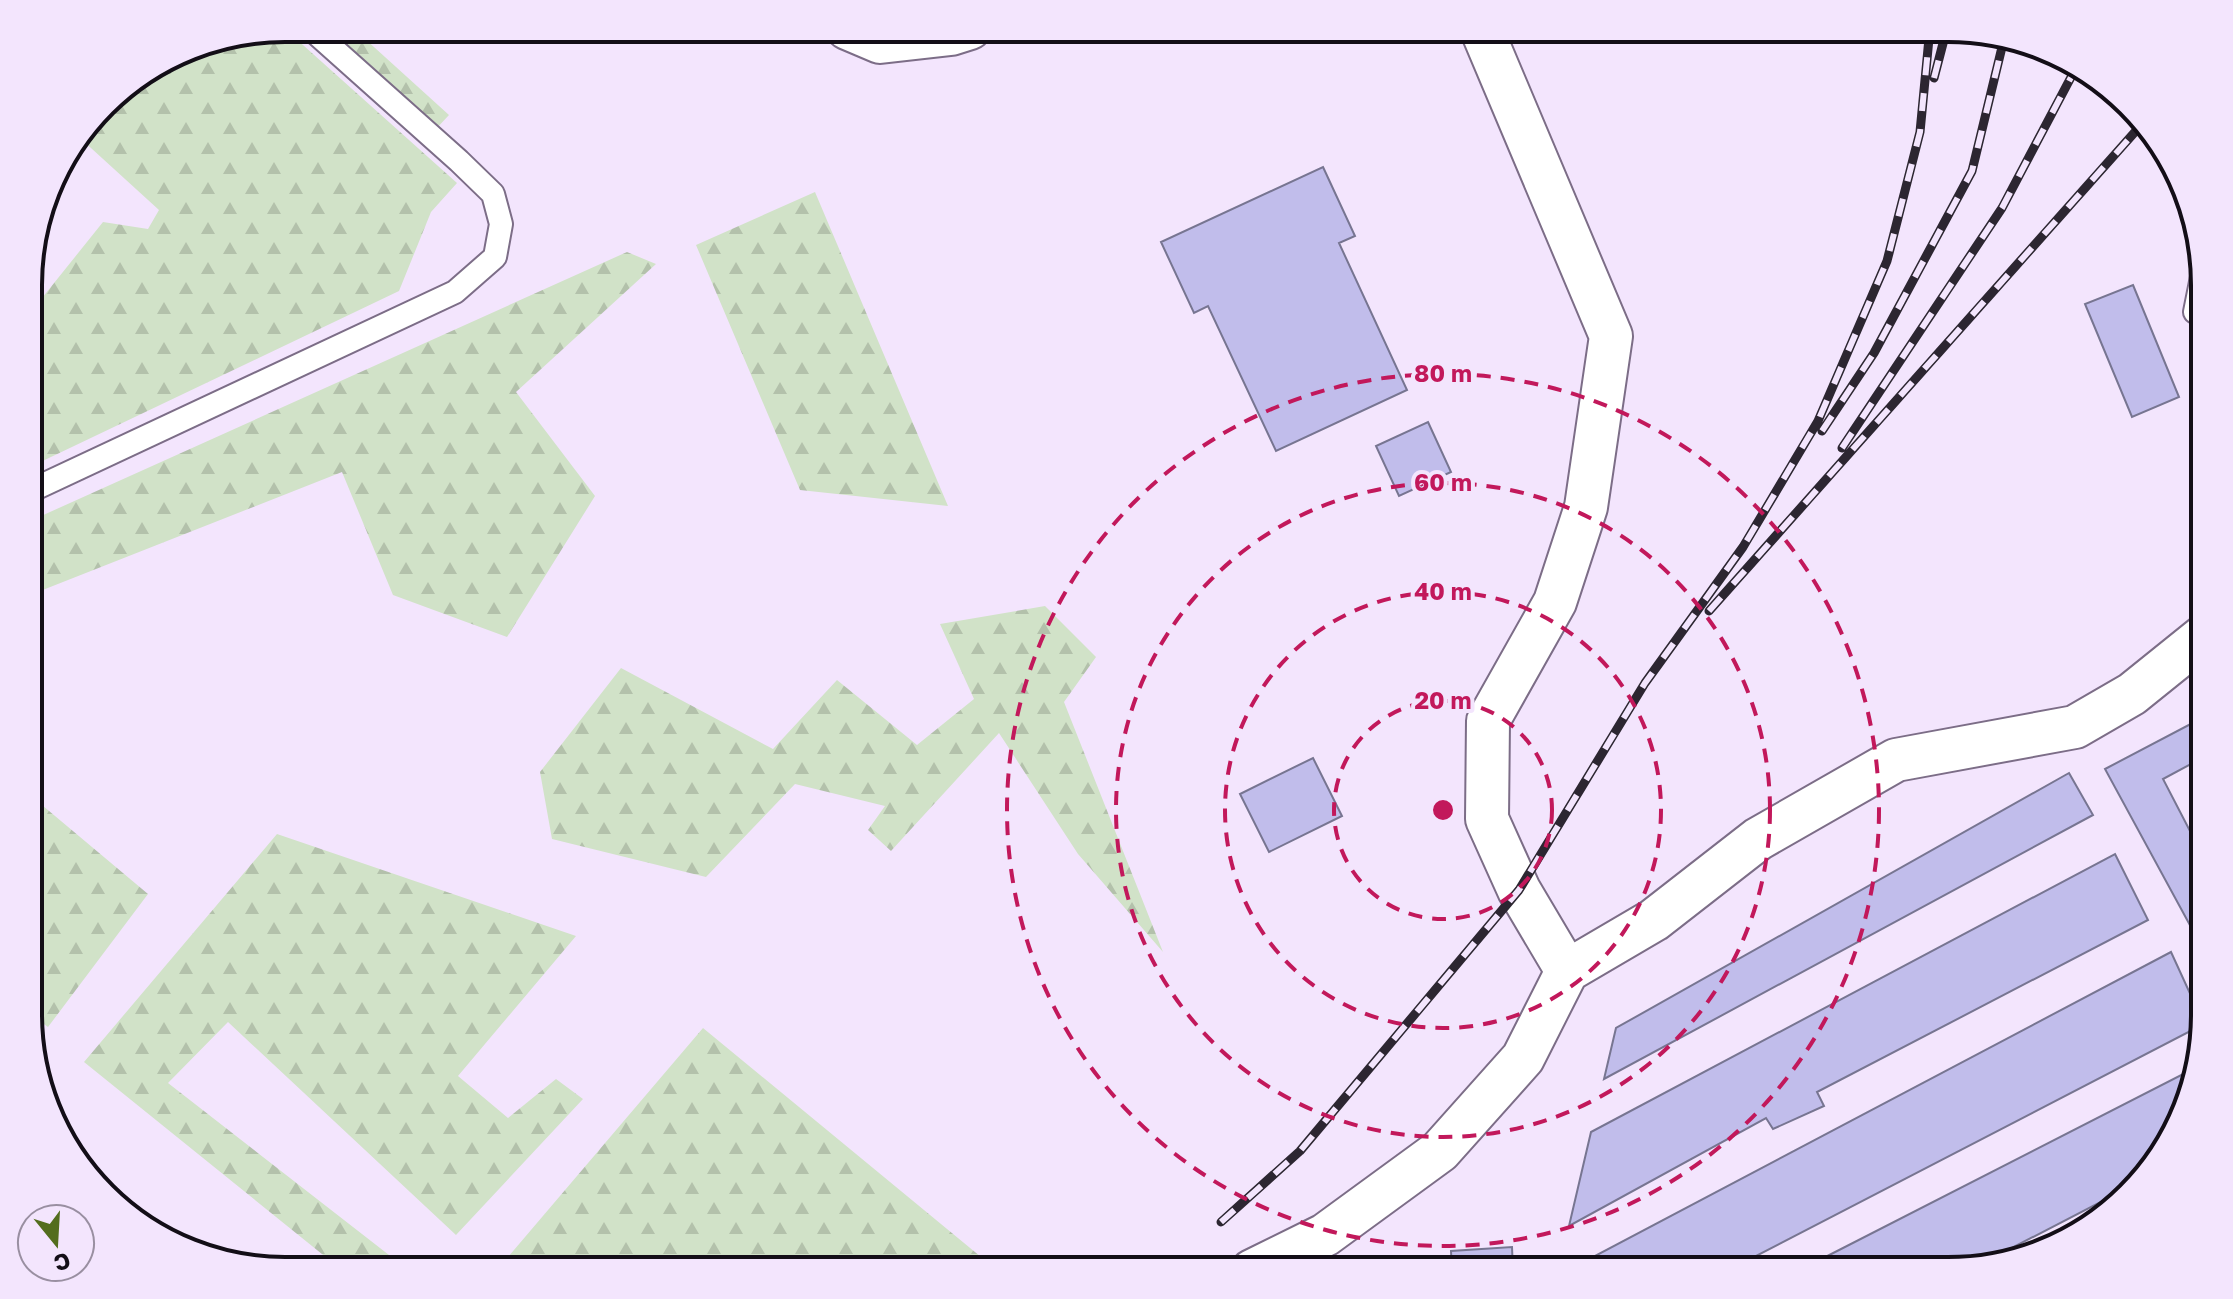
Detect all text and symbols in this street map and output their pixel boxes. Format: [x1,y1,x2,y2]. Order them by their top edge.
text: 80 m [1414,358,1472,387]
text: 60 m [1414,467,1472,496]
text: 40 m [1414,576,1472,605]
text: 20 m [1414,685,1472,714]
centre of rings [1429,796,1457,824]
north arrow [16,1203,96,1283]
text: С [51,1247,74,1278]

